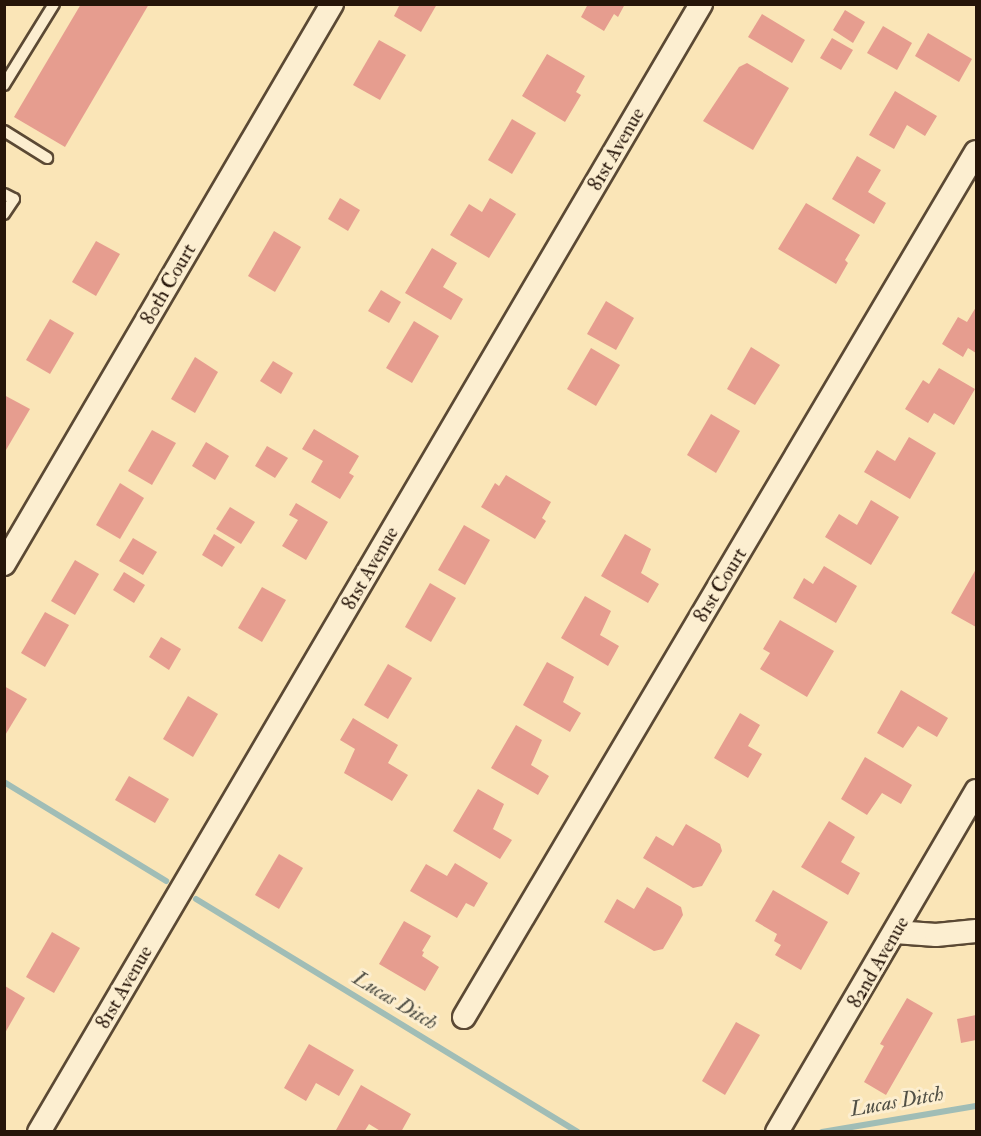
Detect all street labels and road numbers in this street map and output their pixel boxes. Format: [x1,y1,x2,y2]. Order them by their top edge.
street label: 81st Avenue [583,103,649,195]
street label: 80th Court [135,239,201,329]
street label: 81st Avenue [337,522,403,614]
street label: 81st Court [688,543,752,627]
street label: 82nd Avenue [842,912,914,1012]
street label: 81st Avenue [91,941,157,1033]

